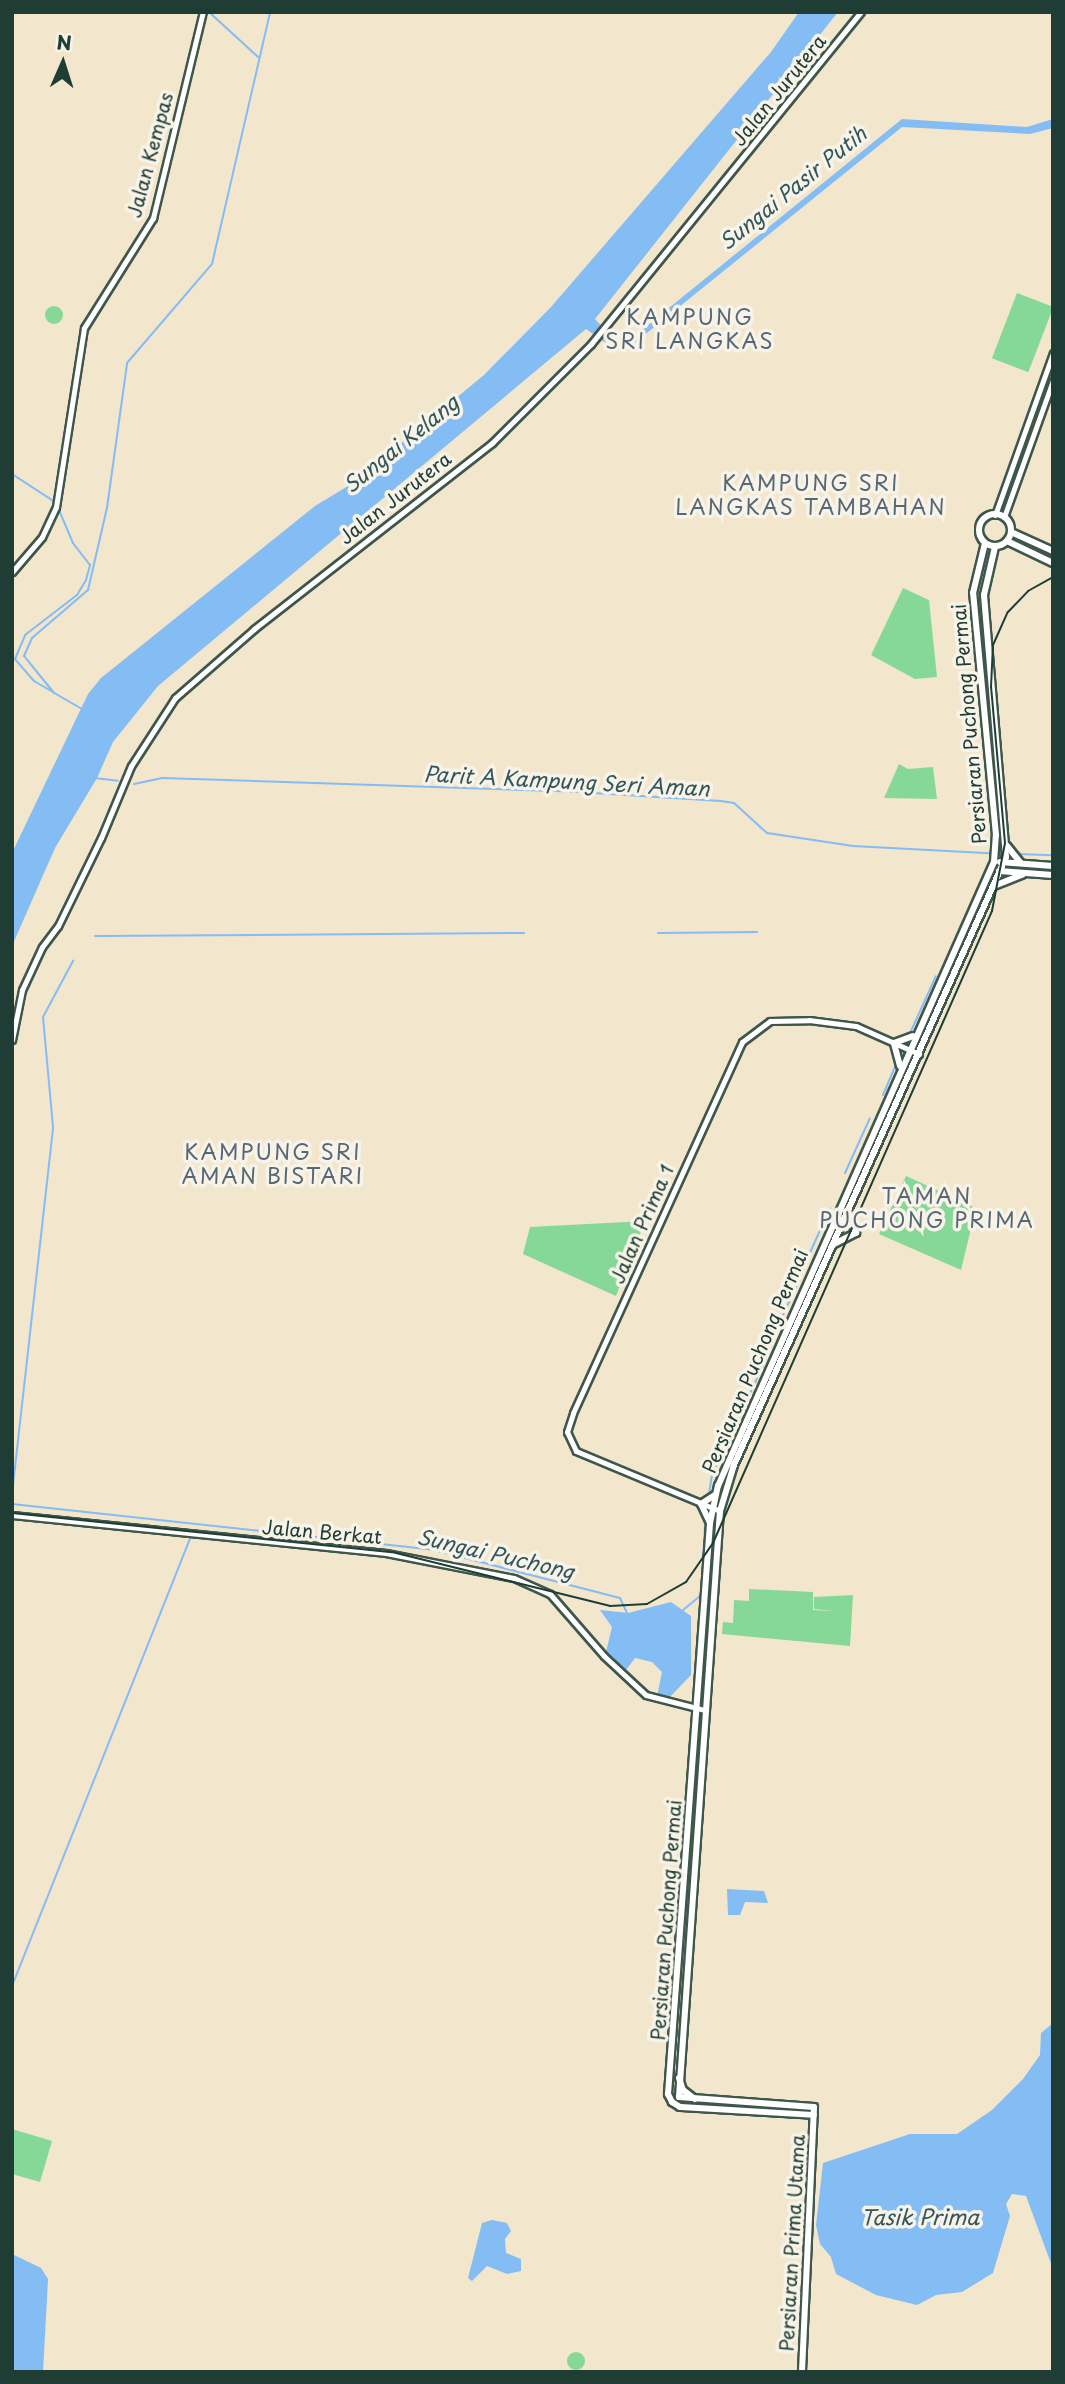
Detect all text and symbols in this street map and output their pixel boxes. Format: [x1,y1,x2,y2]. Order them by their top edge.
north arrow [28,28,98,98]
text: N [56,28,72,56]
street label: Jalan Jurutera [727,30,831,150]
street label: Jalan Kempas [122,90,178,220]
water label: Sungai Pasir Putih [712,119,872,255]
district label: KAMPUNG SRI LANGKAS [607,303,773,353]
water label: Sungai Kelang [337,388,463,498]
street label: Jalan Jurutera [334,447,456,549]
district label: KAMPUNG SRI LANGKAS TAMBAHAN [676,469,946,519]
street label: Persiaran Puchong Permai [947,602,991,846]
water label: Parit A Kampung Seri Aman [423,760,711,800]
district label: KAMPUNG SRI AMAN BISTARI [184,1138,362,1188]
street label: Jalan Prima 1 [606,1161,678,1287]
district label: TAMAN PUCHONG PRIMA [821,1182,1033,1232]
street label: Persiaran Puchong Permai [697,1245,813,1477]
street label: Jalan Berkat [261,1515,383,1549]
water label: Sungai Puchong [414,1523,578,1583]
street label: Persiaran Puchong Permai [646,1798,686,2042]
street label: Persiaran Prima Utama [775,2134,809,2352]
water label: Tasik Prima [860,2203,980,2229]

